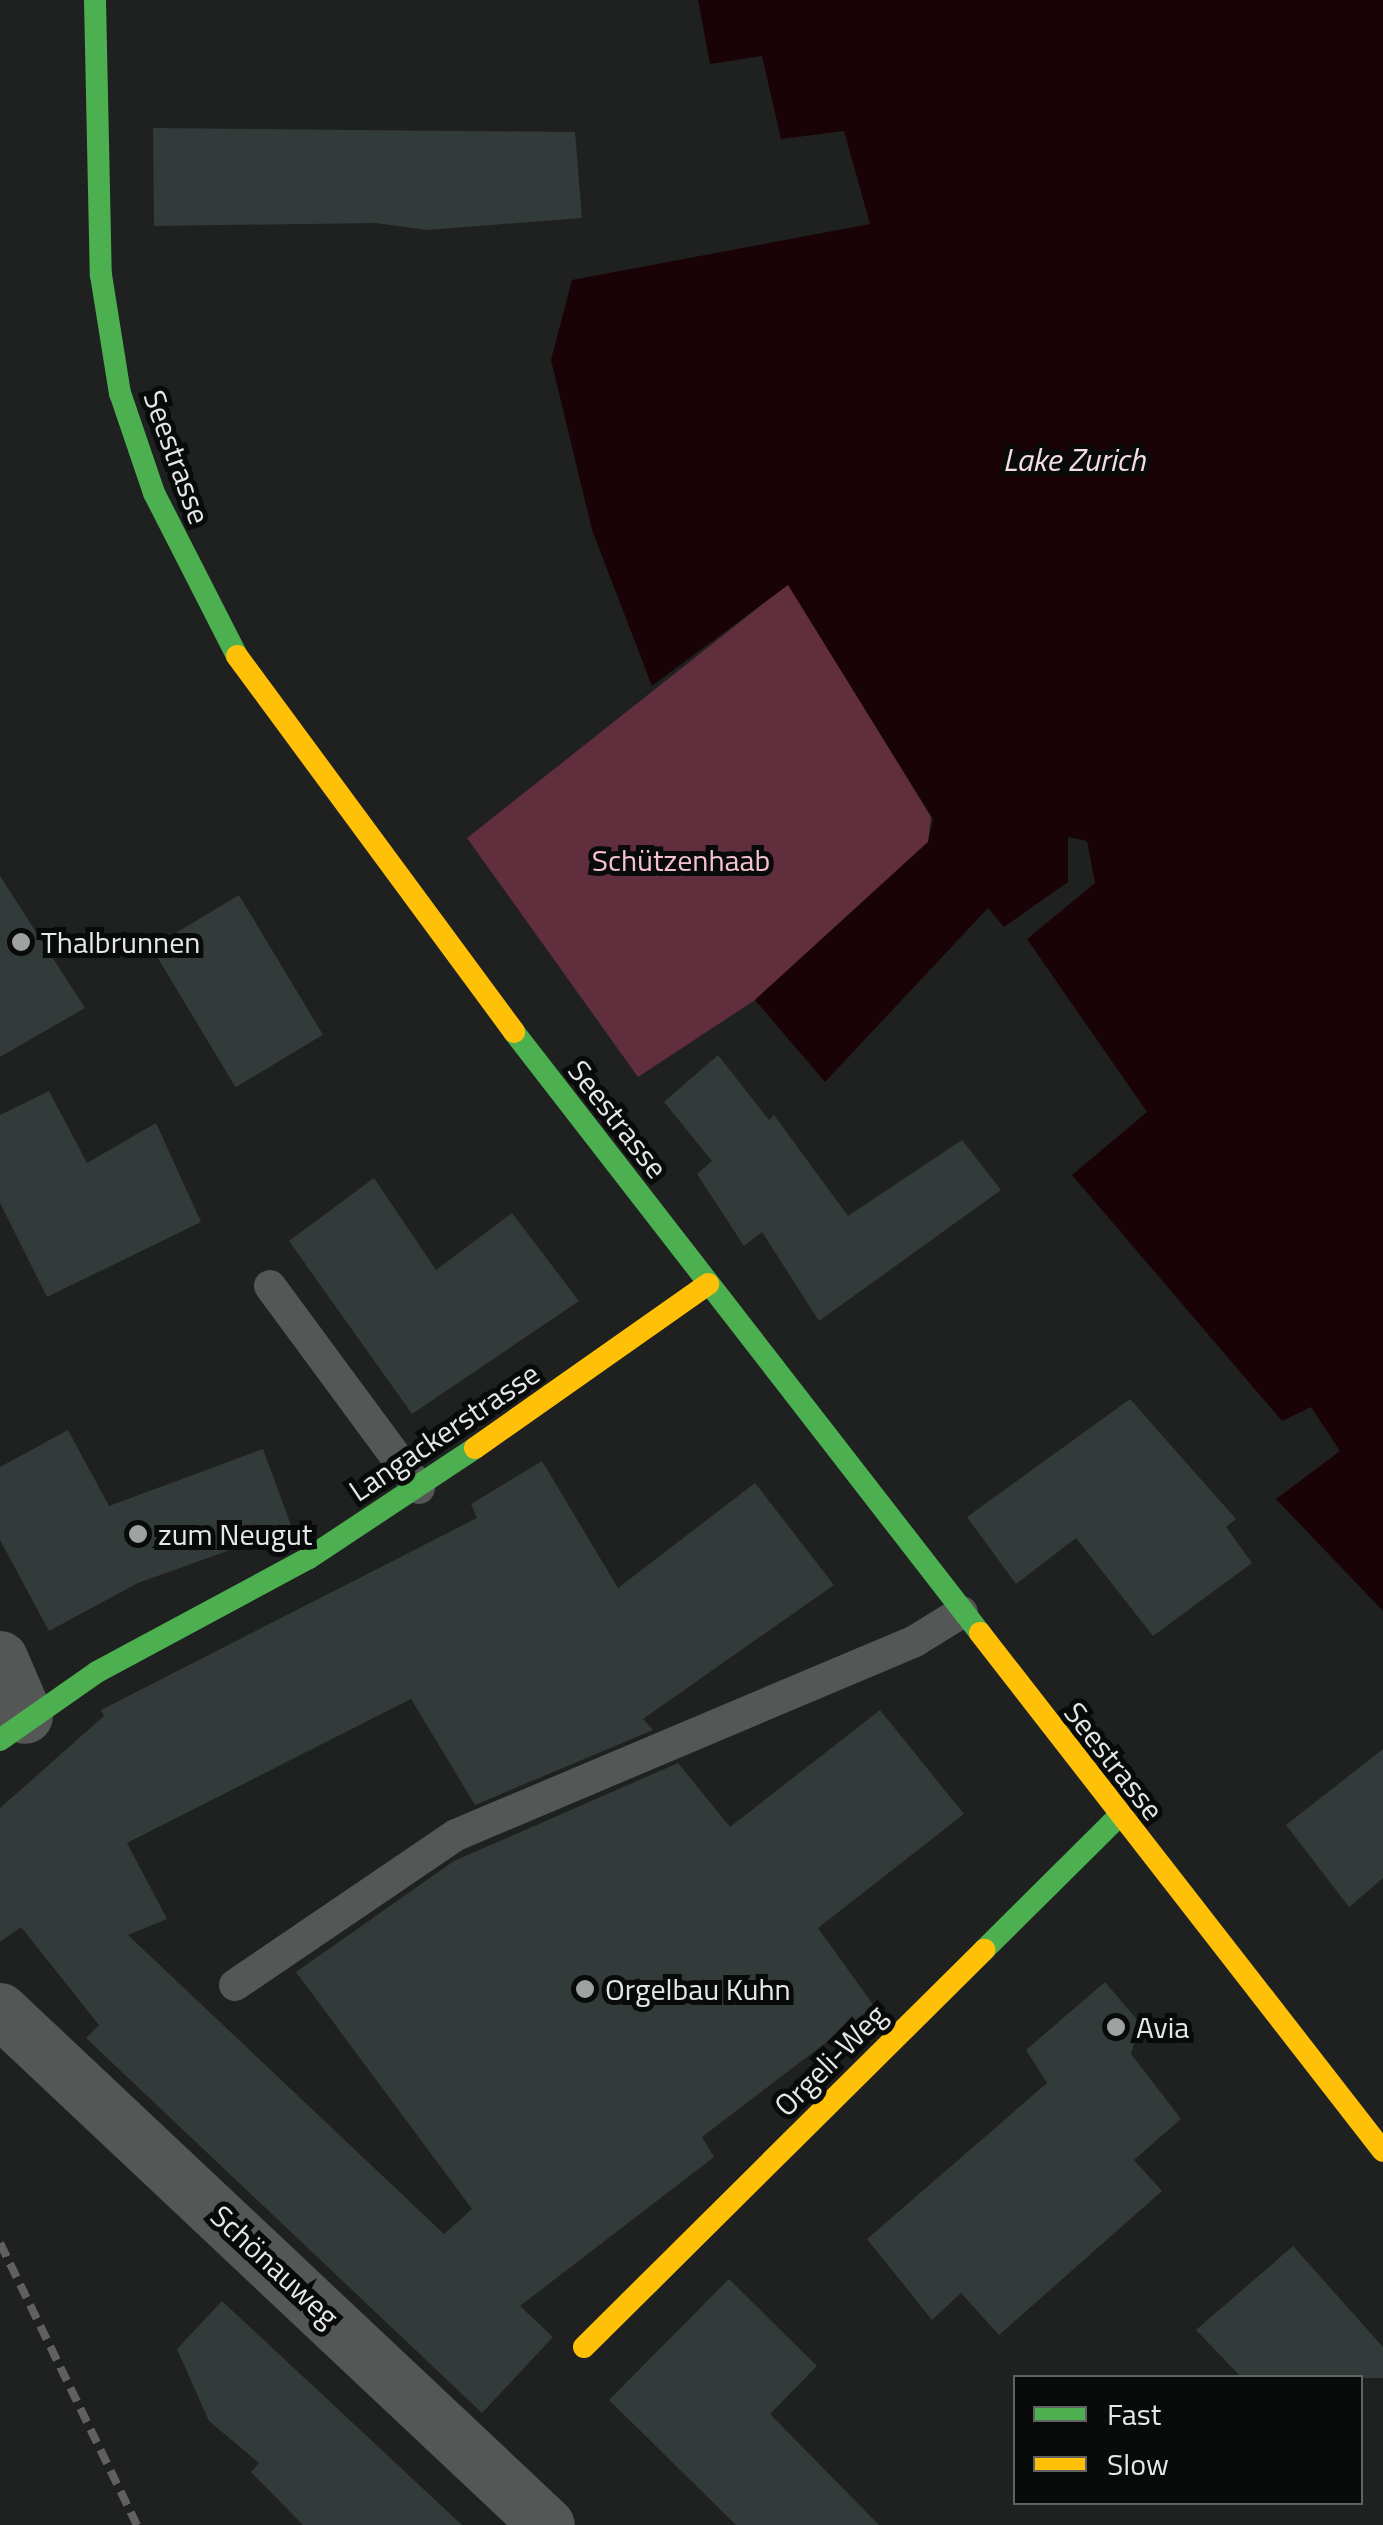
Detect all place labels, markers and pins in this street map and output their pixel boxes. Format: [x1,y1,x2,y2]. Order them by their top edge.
place label: Thalbrunnen [41,924,200,960]
marker: Thalbrunnen [10,931,32,953]
place label: zum Neugut [158,1516,312,1552]
marker: zum Neugut [127,1523,149,1545]
place label: Orgelbau Kuhn [605,1971,791,2007]
marker: Orgelbau Kuhn [574,1978,596,2000]
place label: Avia [1136,2009,1189,2045]
marker: Avia [1105,2016,1127,2038]

